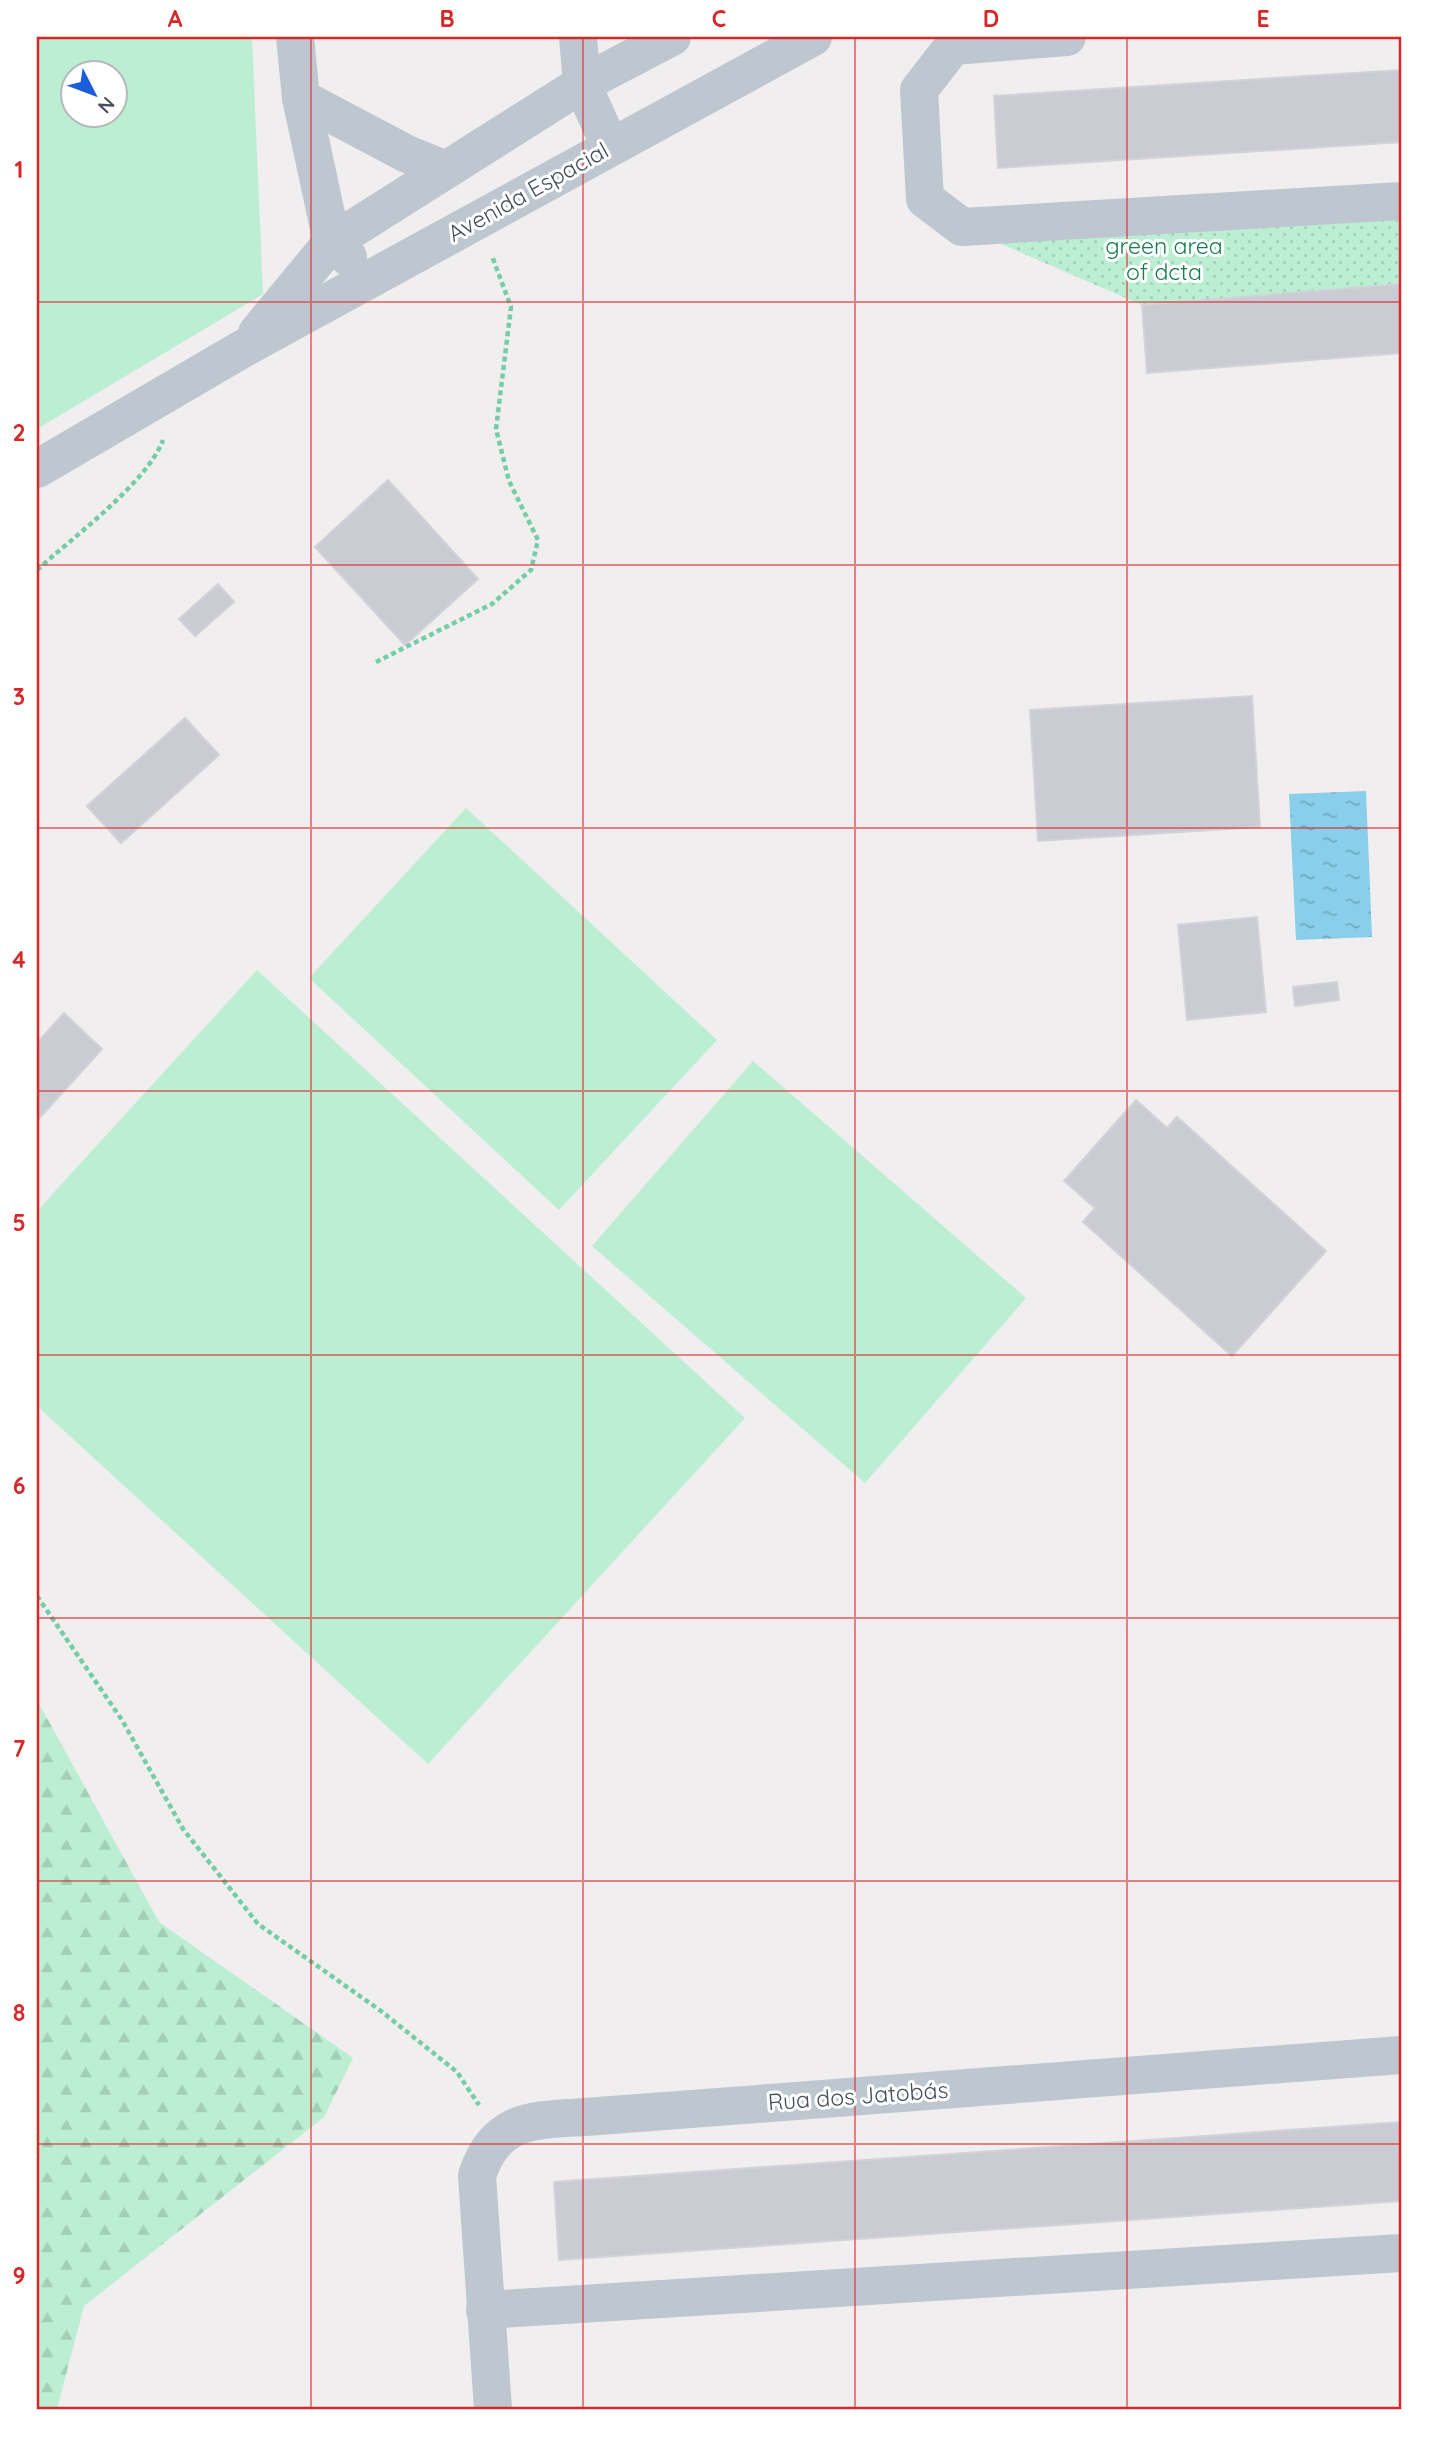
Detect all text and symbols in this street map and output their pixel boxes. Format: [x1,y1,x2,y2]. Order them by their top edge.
text: A [168,4,183,33]
text: B [439,4,455,33]
text: C [712,4,726,33]
text: D [983,4,999,33]
text: E [1256,4,1270,33]
north arrow [60,60,130,130]
text: N [93,92,120,119]
street label: Avenida Espacial [442,135,613,248]
text: 1 [15,155,23,184]
park label: green area of dcta [1105,231,1223,286]
text: 2 [12,418,26,447]
text: 3 [13,682,25,711]
text: 4 [12,945,26,974]
text: 5 [12,1208,26,1237]
text: 6 [13,1471,25,1500]
text: 7 [13,1734,26,1763]
text: 8 [13,1998,25,2027]
street label: Rua dos Jatobás [767,2075,949,2116]
text: 9 [12,2261,26,2290]

